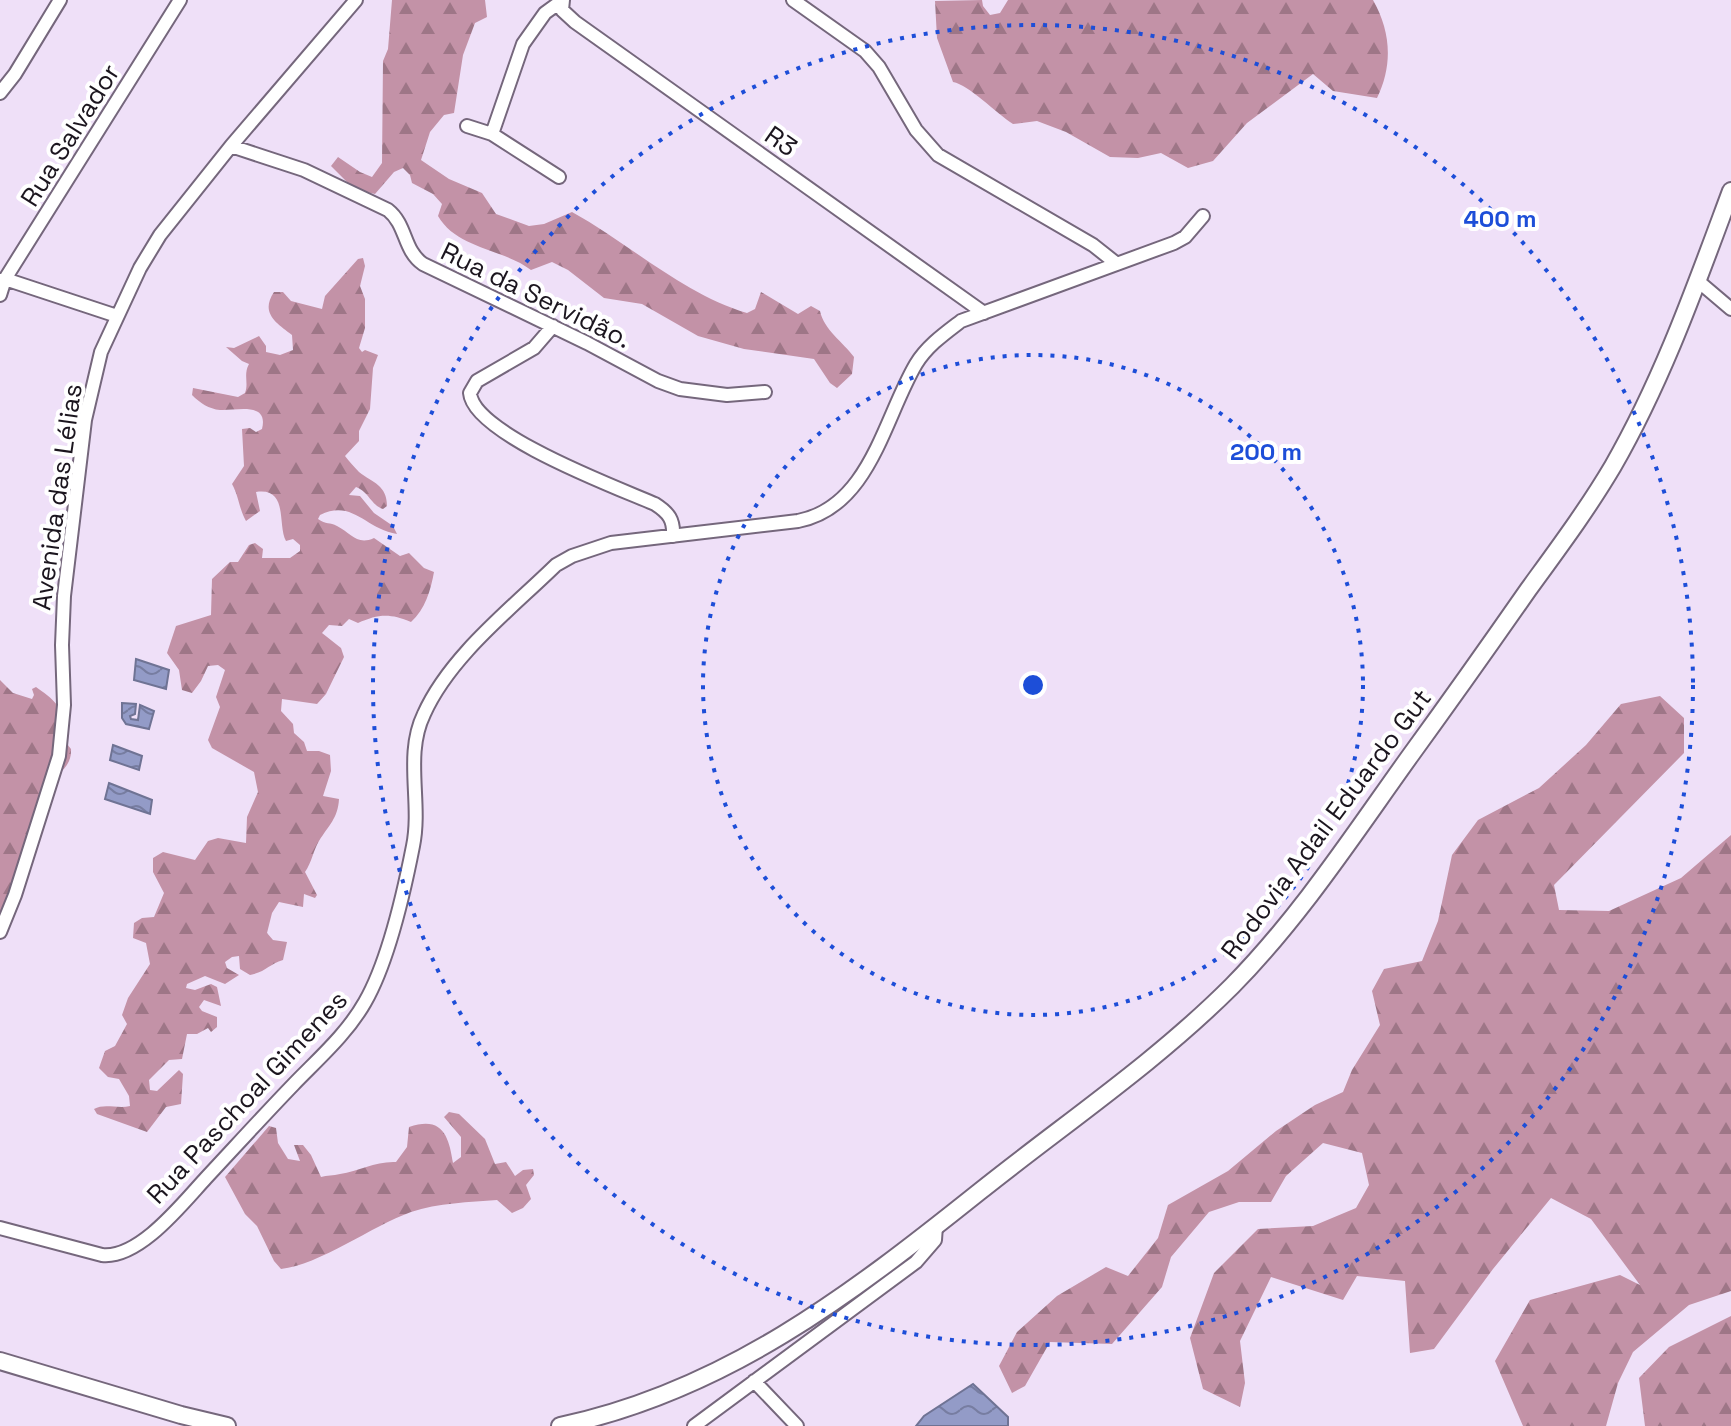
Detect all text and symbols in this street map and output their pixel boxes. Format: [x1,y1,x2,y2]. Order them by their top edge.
street label: Rua Salvador [13,57,127,213]
street label: R3 [758,118,804,164]
text: 400 m [1464,203,1536,234]
street label: Rua da Servidão. [435,234,637,356]
street label: Avenida das Lélias [24,382,90,612]
text: 200 m [1230,436,1302,467]
centre of rings [1019,671,1047,699]
street label: Rodovia Adail Eduardo Gut [1213,682,1439,966]
street label: Rua Paschoal Gimenes [139,983,355,1211]

